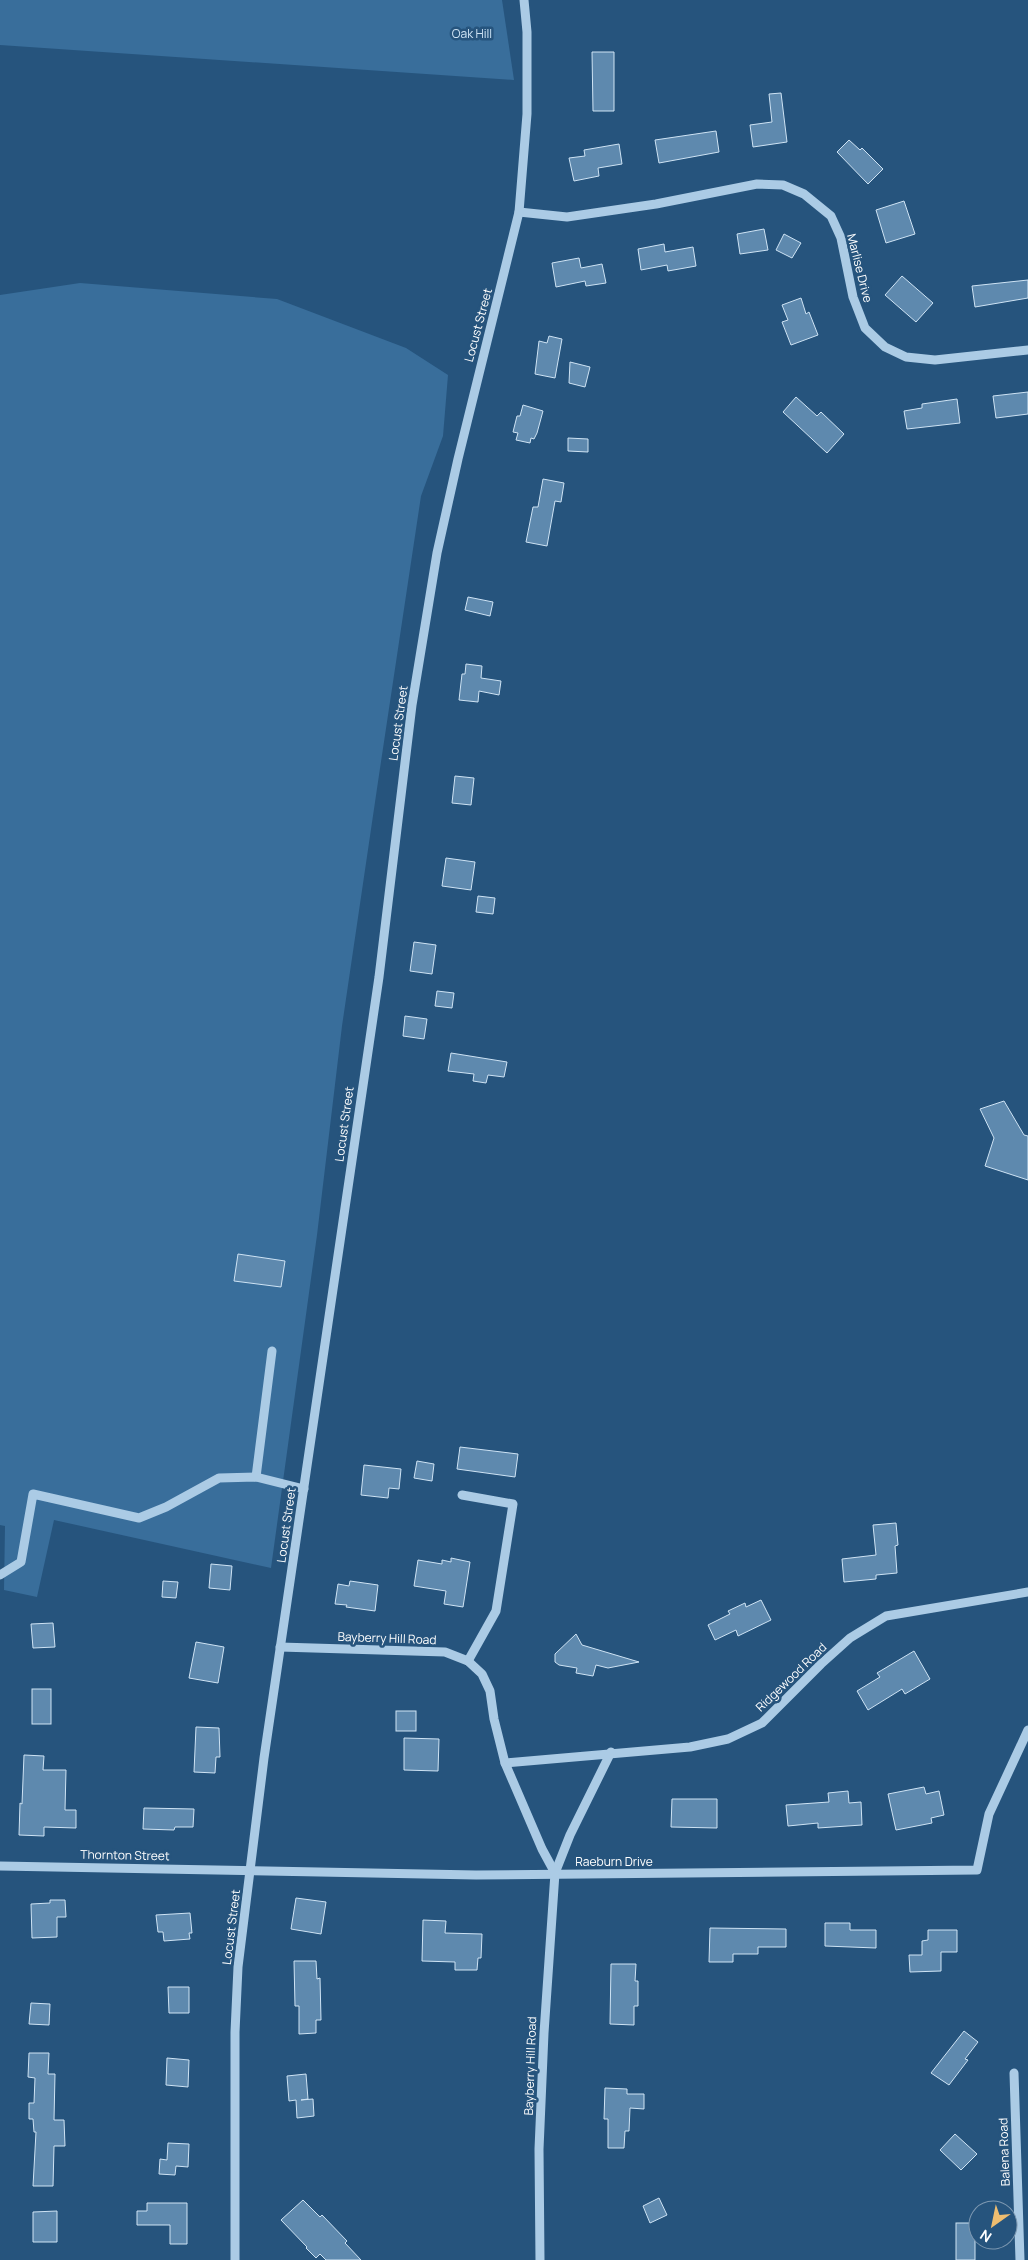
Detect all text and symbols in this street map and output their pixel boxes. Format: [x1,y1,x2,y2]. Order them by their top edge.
park label: Oak Hill [452,25,492,42]
street label: Marlise Drive [843,232,877,304]
street label: Locust Street [460,286,496,364]
street label: Locust Street [384,684,412,762]
street label: Locust Street [330,1085,358,1163]
street label: Locust Street [272,1486,300,1564]
street label: Bayberry Hill Road [337,1628,437,1648]
street label: Ridgewood Road [752,1639,830,1715]
street label: Thornton Street [80,1846,170,1864]
street label: Raeburn Drive [575,1853,653,1870]
street label: Locust Street [218,1888,244,1966]
street label: Bayberry Hill Road [520,2016,540,2116]
street label: Balena Road [994,2118,1014,2186]
north arrow [968,2200,1018,2250]
text: N [976,2226,995,2247]

